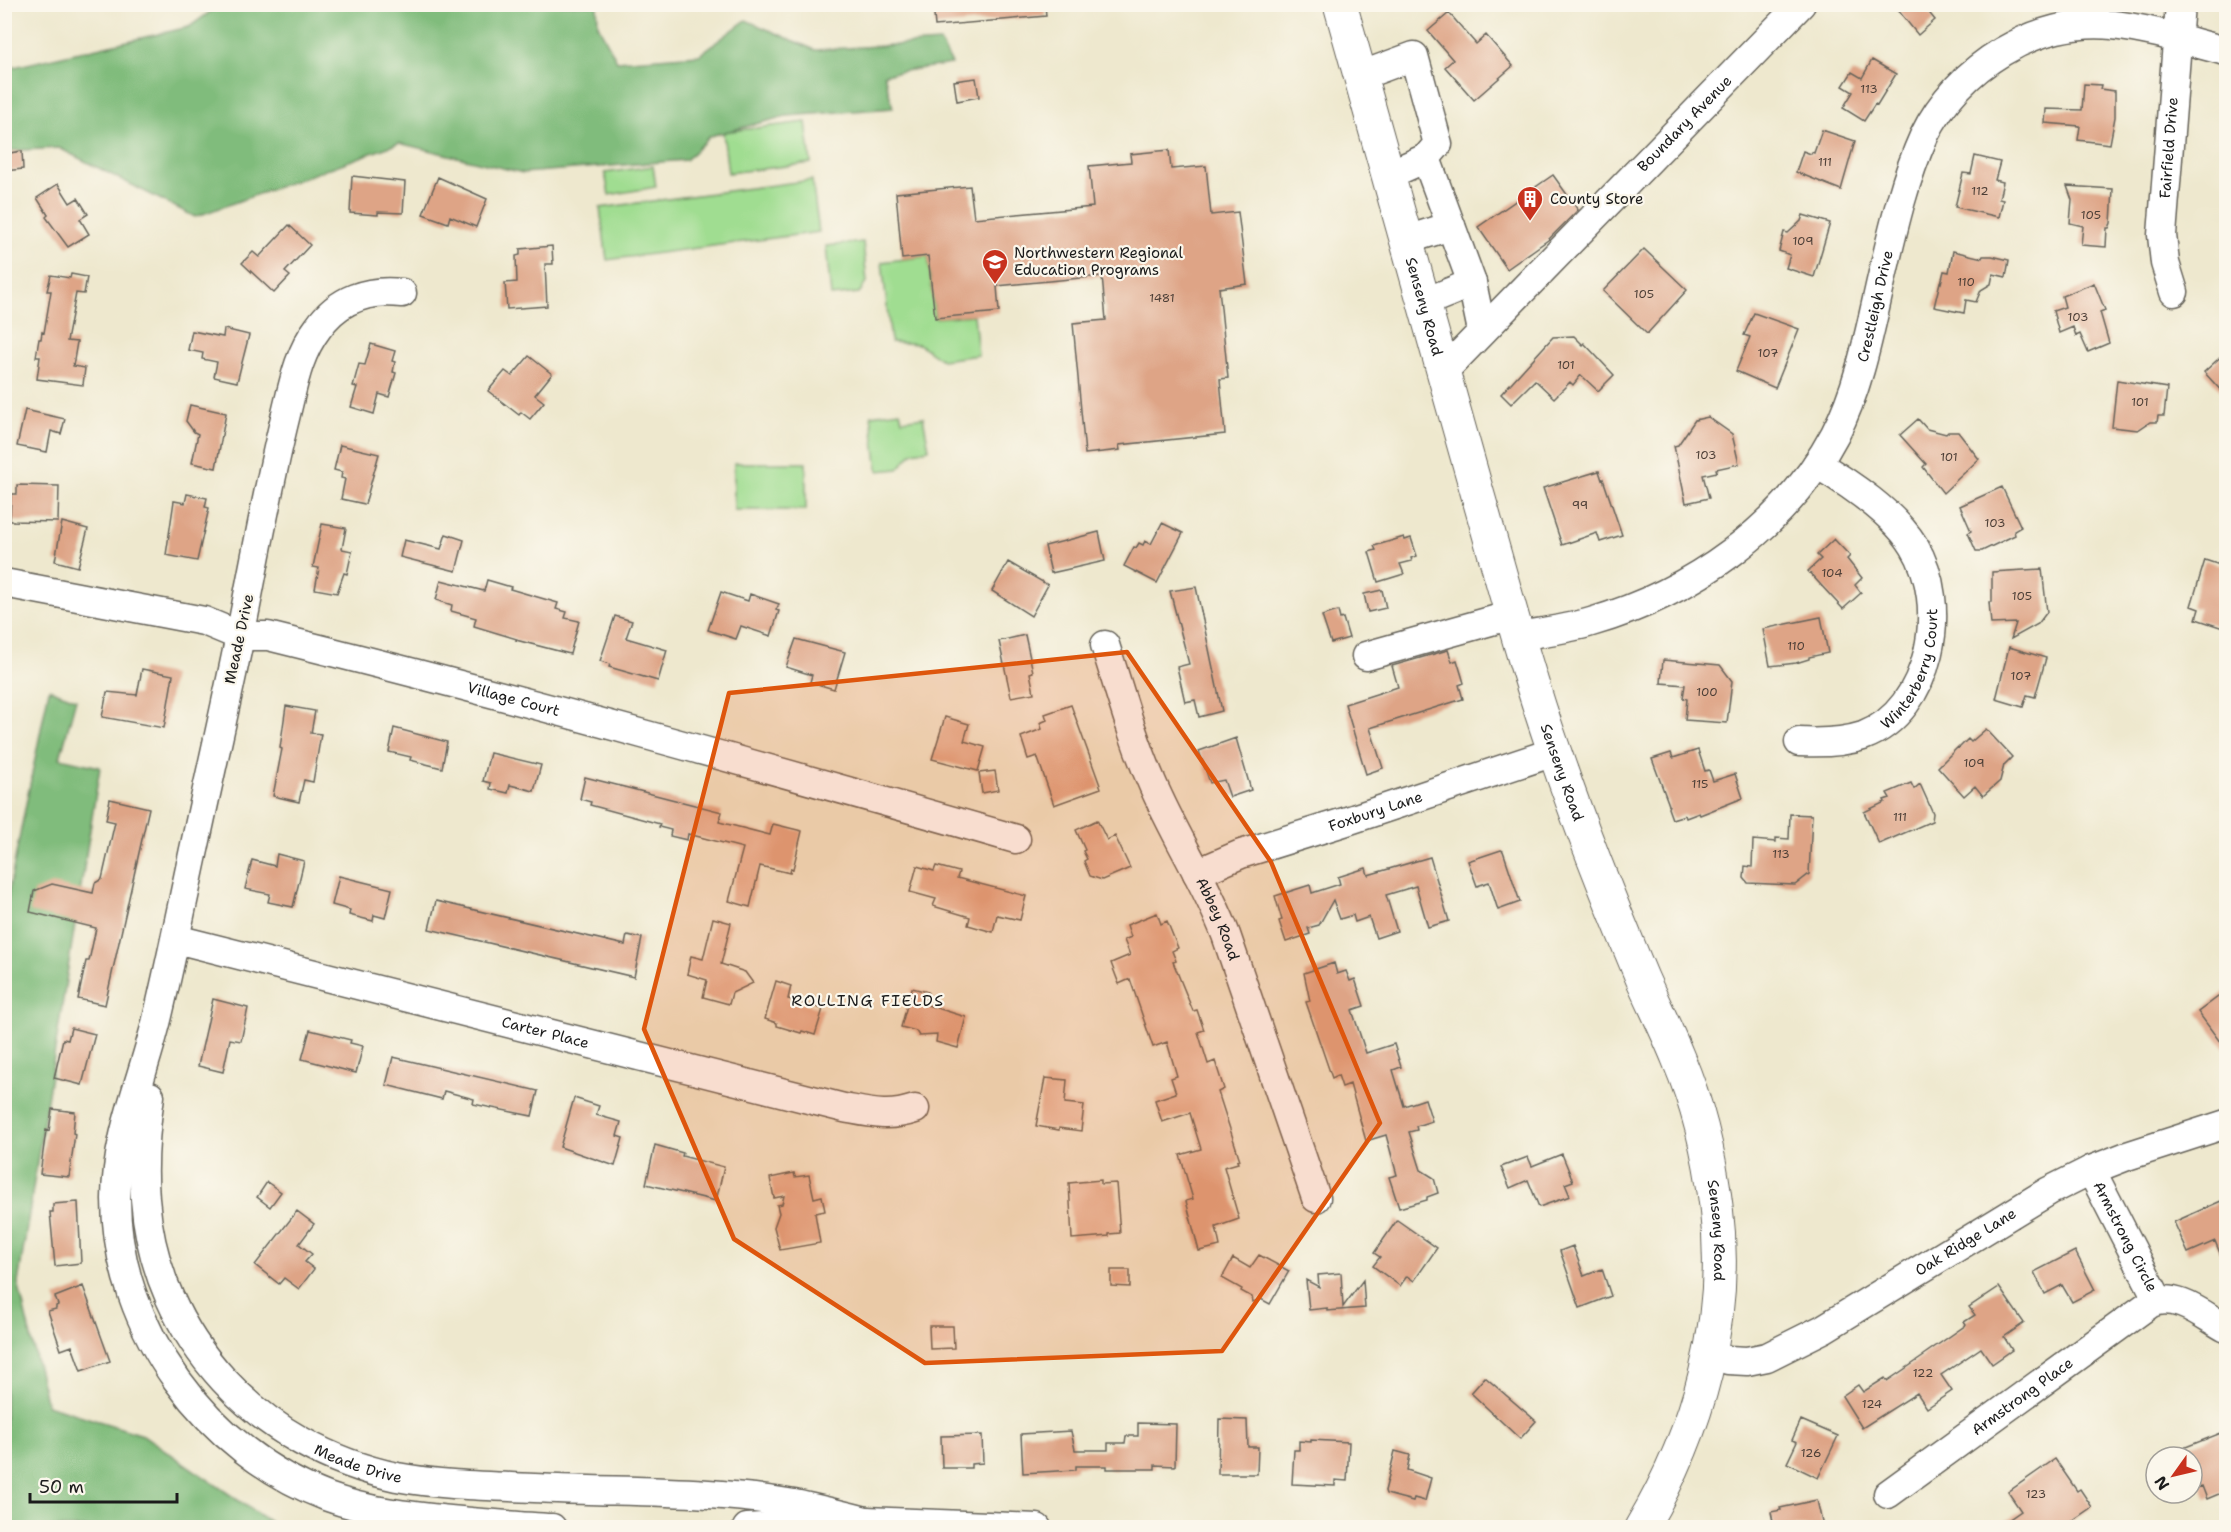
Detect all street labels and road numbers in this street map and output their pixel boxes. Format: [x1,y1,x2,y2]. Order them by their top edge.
street label: Boundary Avenue [1633,71,1736,176]
street label: Fairfield Drive [2155,96,2183,199]
street label: Crestleigh Drive [1852,248,1898,364]
street label: Senseny Road [1401,255,1448,359]
street label: Meade Drive [220,592,258,686]
street label: Winterberry Court [1876,608,1942,734]
street label: Village Court [465,677,562,721]
street label: Senseny Road [1536,721,1589,824]
street label: Foxbury Lane [1326,787,1425,836]
street label: Abbey Road [1191,874,1244,963]
street label: Carter Place [499,1012,591,1053]
street label: Senseny Road [1702,1178,1729,1282]
street label: Armstrong Circle [2089,1178,2162,1295]
street label: Oak Ridge Lane [1911,1203,2020,1281]
street label: Armstrong Place [1968,1353,2077,1440]
street label: Meade Drive [311,1439,404,1488]

